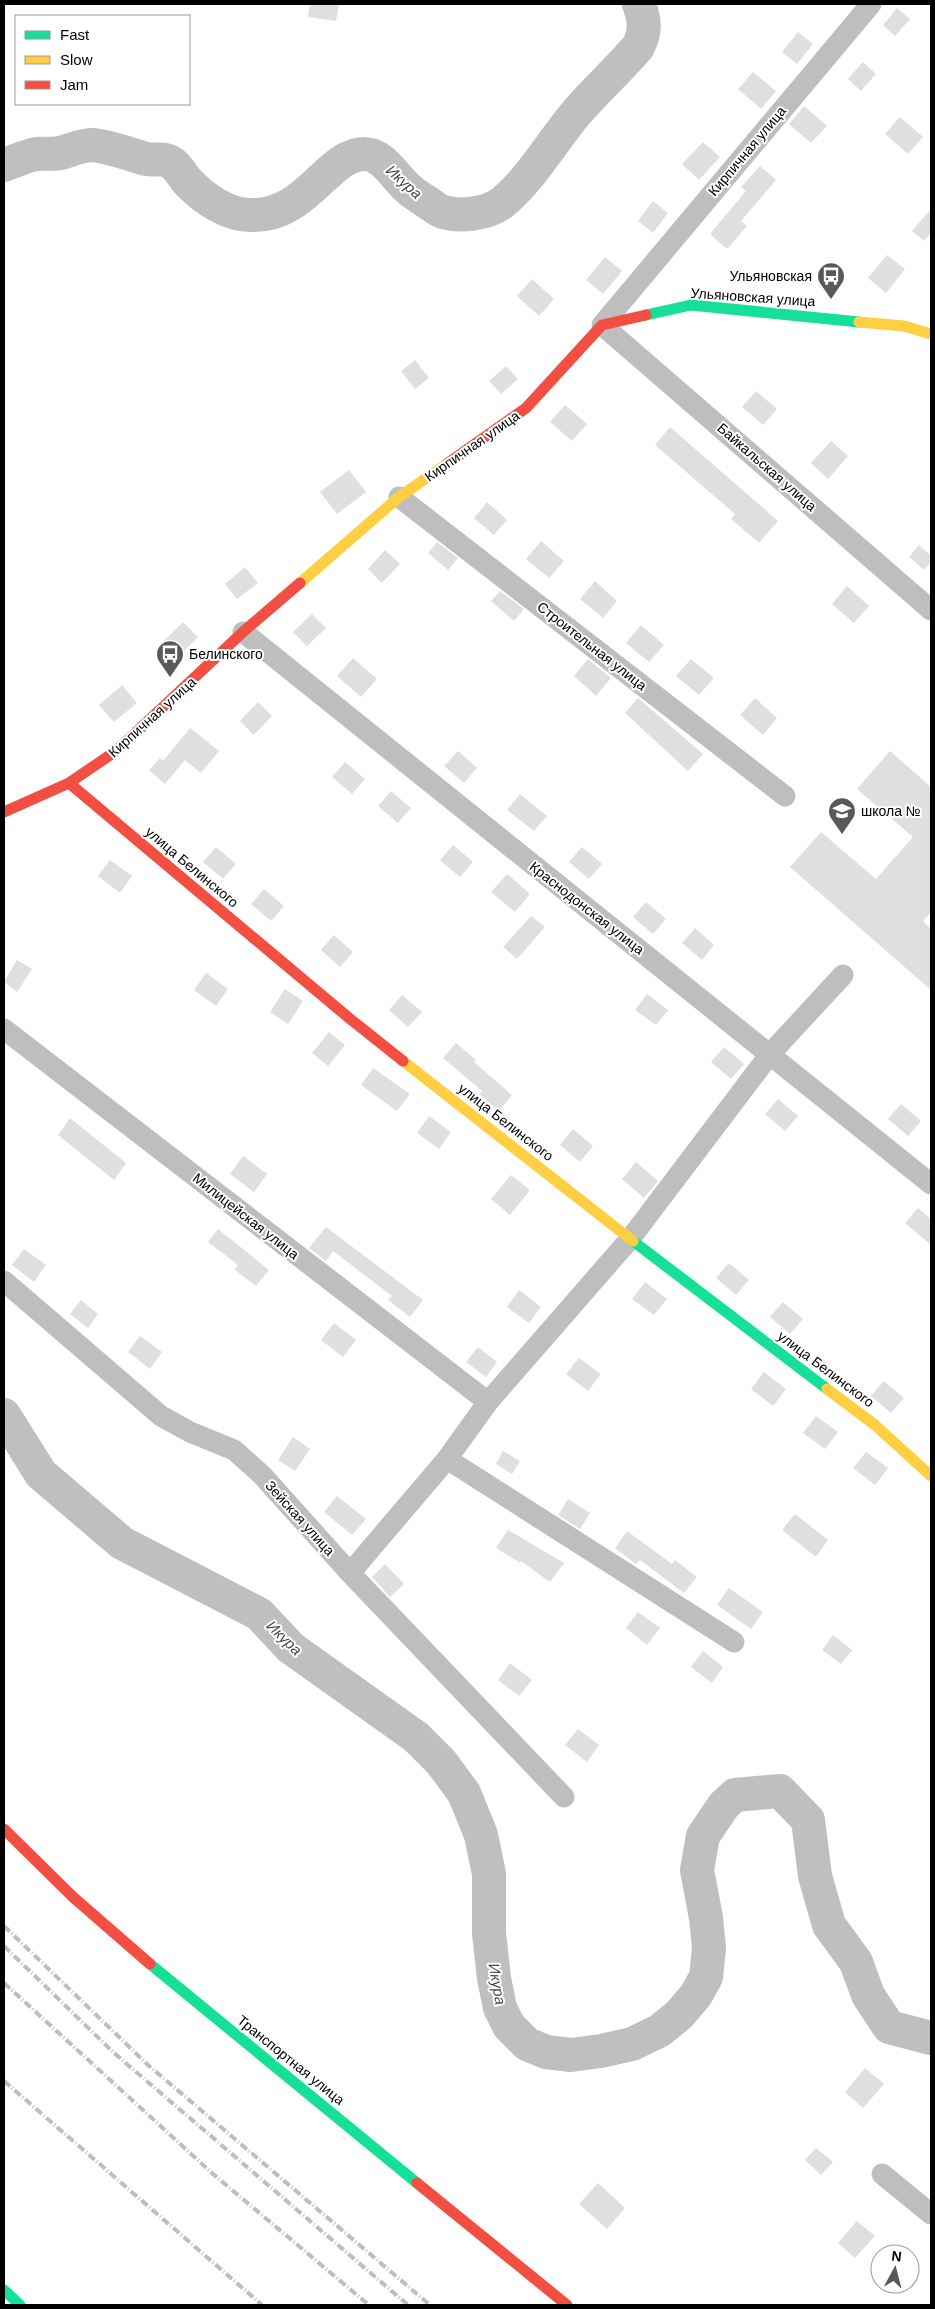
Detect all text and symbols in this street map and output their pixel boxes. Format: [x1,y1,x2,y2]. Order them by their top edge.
legend [15,15,190,105]
text: Fast [60,26,90,43]
text: Slow [60,51,93,68]
text: Jam [60,76,88,93]
street label: Кирпичная улица [705,103,789,199]
water label: Икура [383,161,426,202]
bus stop icon: Ульяновская [816,261,846,300]
place label: Ульяновская [729,268,812,284]
street label: Ульяновская улица [690,285,816,309]
street label: Кирпичная улица [422,407,523,485]
street label: Байкальская улица [714,420,820,514]
street label: Строительная улица [534,598,650,694]
bus stop icon: Белинского [155,639,185,678]
place label: Белинского [189,646,263,662]
street label: Кирпичная улица [105,673,199,760]
school or university icon: школа № [827,796,857,835]
place label: школа № [861,803,921,819]
street label: улица Белинского [142,824,242,911]
street label: Краснодонская улица [527,858,648,958]
street label: улица Белинского [455,1080,557,1164]
street label: Милицейская улица [190,1170,302,1262]
street label: улица Белинского [775,1328,877,1410]
street label: Зейская улица [262,1477,338,1559]
water label: Икура [263,1617,305,1658]
water label: Икура [485,1962,510,2006]
street label: Транспортная улица [234,2012,348,2108]
north arrow [870,2244,920,2294]
text: N [891,2248,903,2265]

